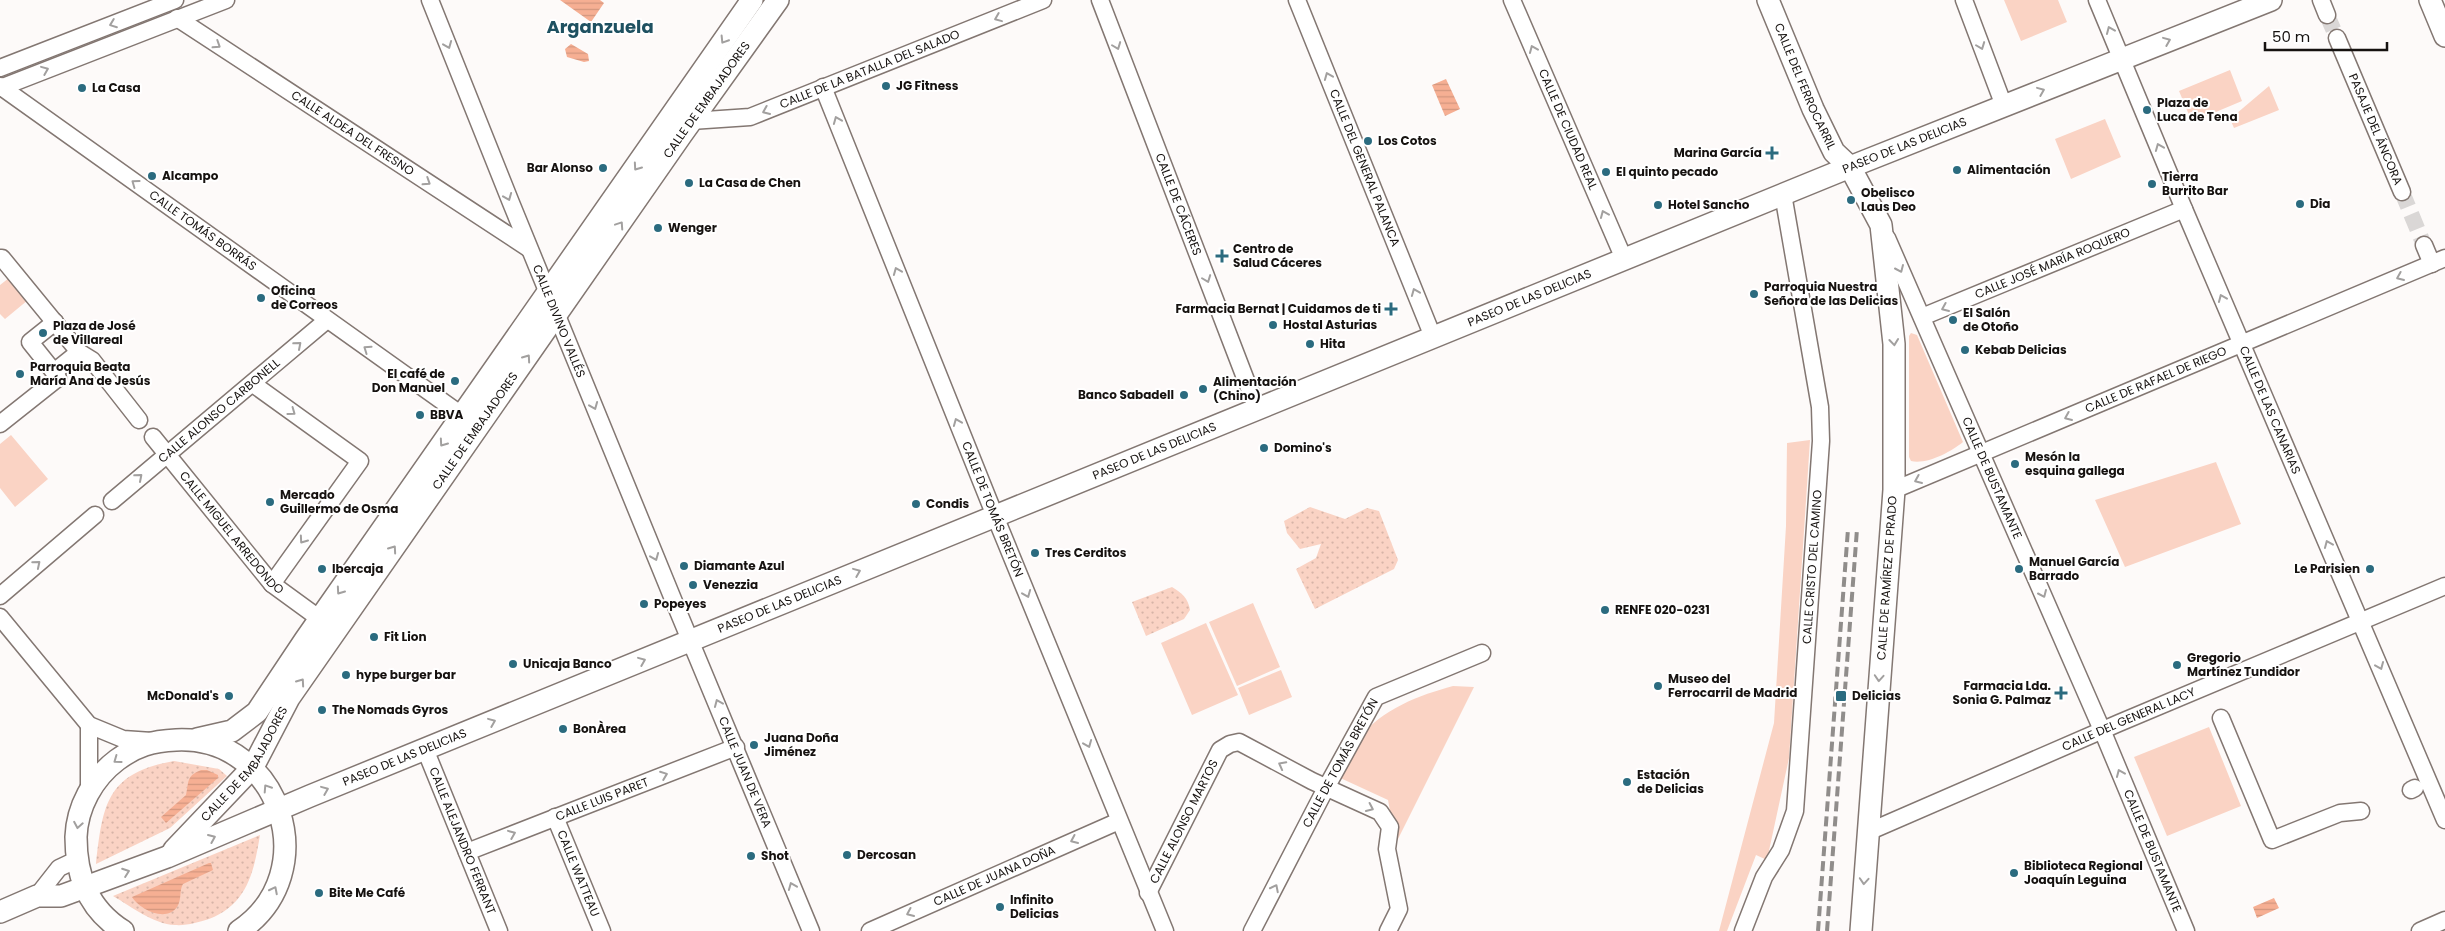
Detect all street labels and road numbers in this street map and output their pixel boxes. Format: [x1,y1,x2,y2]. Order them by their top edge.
street label: CALLE DEL FERROCARRIL [1770,20,1841,152]
street label: CALLE DE LA BATALLA DEL SALADO [777,25,962,112]
street label: CALLE DE EMBAJADORES [659,38,754,161]
street label: CALLE DE CIUDAD REAL [1535,66,1602,192]
street label: PASAJE DEL ÁNCORA [2345,71,2407,187]
street label: CALLE ALDEA DEL FRESNO [288,86,418,179]
street label: CALLE DEL GENERAL PALANCA [1326,87,1405,249]
street label: PASEO DE LAS DELICIAS [1840,113,1969,177]
street label: CALLE DE CÁCERES [1152,151,1206,258]
street label: CALLE TOMÁS BORRÁS [146,186,260,274]
street label: CALLE JOSÉ MARÍA ROQUERO [1972,223,2132,302]
street label: CALLE DIVINO VALLÉS [529,262,590,380]
street label: PASEO DE LAS DELICIAS [1465,265,1594,330]
street label: CALLE DE RAFAEL DE RIEGO [2082,342,2229,417]
street label: CALLE DE LAS CANARIAS [2235,343,2305,477]
street label: CALLE ALONSO CARBONELL [154,354,283,467]
street label: CALLE DE EMBAJADORES [428,368,522,493]
street label: CALLE DE BUSTAMANTE [1958,414,2027,542]
street label: PASEO DE LAS DELICIAS [1090,418,1219,484]
street label: CALLE DE TOMÁS BRETÓN [958,439,1028,579]
street label: CALLE MIGUEL ARREDONDO [176,467,288,598]
street label: CALLE CRISTO DEL CAMINO [1798,489,1826,644]
street label: CALLE DE RAMÍREZ DE PRADO [1872,495,1901,661]
street label: PASEO DE LAS DELICIAS [715,571,844,637]
street label: CALLE DEL GENERAL LACY [2059,683,2198,755]
street label: CALLE DE TOMÁS BRETÓN [1298,695,1382,830]
street label: CALLE DE EMBAJADORES [197,703,291,825]
street label: CALLE JUAN DE VERA [715,714,776,830]
street label: PASEO DE LAS DELICIAS [340,724,469,790]
street label: CALLE ALONSO MARTOS [1145,756,1222,886]
street label: CALLE ALEJANDRO FERRANT [425,764,501,917]
street label: CALLE LUIS PARET [553,773,651,825]
street label: CALLE DE BUSTAMANTE [2120,787,2186,915]
street label: CALLE WATTEAU [553,827,604,919]
street label: CALLE DE JUANA DOÑA [931,841,1058,910]

